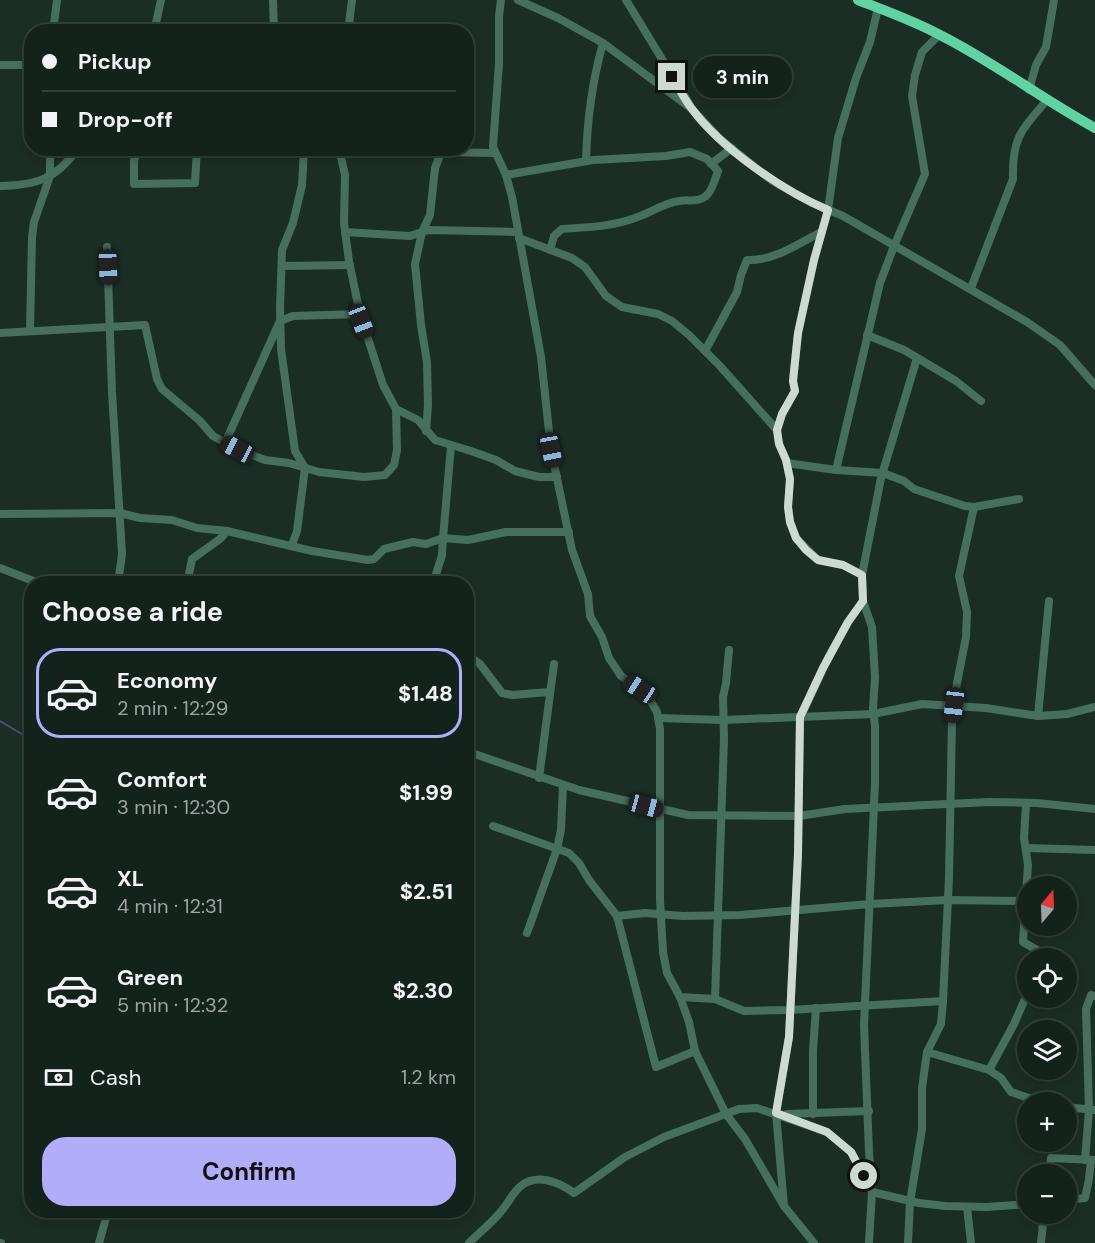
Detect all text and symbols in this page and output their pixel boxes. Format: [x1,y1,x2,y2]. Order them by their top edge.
text: Pickup [78,47,152,76]
callout: 3 min [693,56,792,98]
route end [658,63,685,90]
text: 3 min [716,64,769,90]
text: Drop-off [78,105,173,134]
car [98,249,118,285]
car [346,301,376,341]
car [539,431,563,469]
car [217,433,257,465]
text: Choose a ride [42,594,223,629]
icon: car [45,666,99,720]
text: Economy [117,666,217,695]
car [620,672,660,706]
text: $1.48 [398,679,453,708]
car [943,686,965,724]
text: 2 min · 12:29 [117,695,228,721]
icon: car [45,765,99,819]
text: Comfort [117,765,207,794]
text: $1.99 [399,778,453,807]
car [626,793,666,819]
text: 3 min · 12:30 [117,794,230,820]
icon: car [45,864,99,918]
text: XL [117,864,144,893]
north arrow [1017,876,1077,936]
map controls [1017,876,1077,1224]
text: $2.51 [400,877,453,906]
text: 4 min · 12:31 [117,893,223,919]
button: locate [1017,948,1077,1008]
icon: car [45,963,99,1017]
text: Green [117,963,183,992]
text: $2.30 [393,976,453,1005]
text: 5 min · 12:32 [117,992,228,1018]
button: layers [1017,1020,1077,1080]
icon: cash [42,1061,75,1094]
text: Cash [90,1063,141,1092]
text: 1.2 km [401,1064,456,1090]
button: + [1017,1092,1077,1152]
button: Confirm [42,1137,456,1206]
route start [850,1162,877,1189]
button: − [1017,1164,1077,1224]

